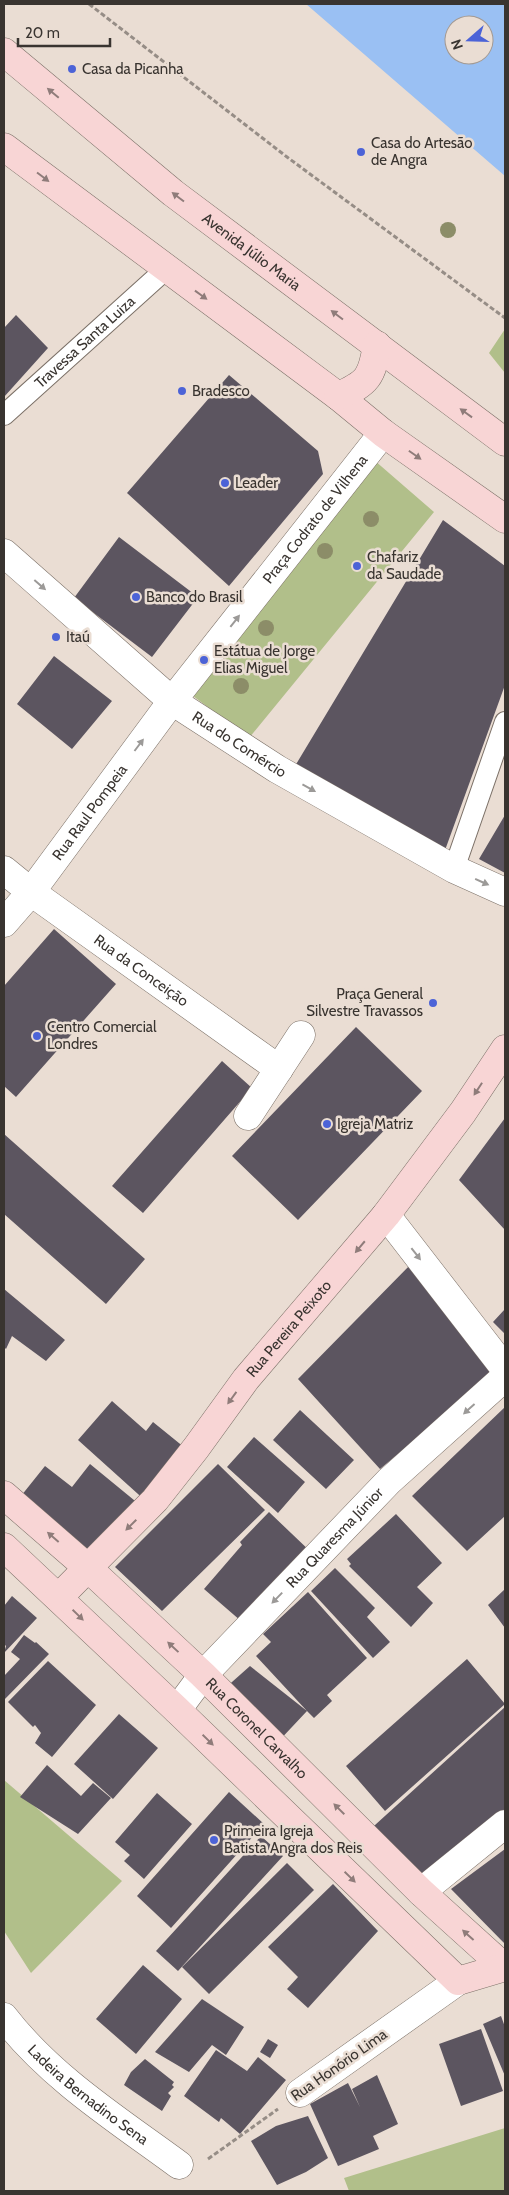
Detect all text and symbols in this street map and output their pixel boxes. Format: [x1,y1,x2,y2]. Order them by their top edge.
scale bar [18,15,110,47]
north arrow [444,15,494,65]
text: 20 m [25,24,60,42]
text: N [447,37,467,52]
place label: Casa da Picanha [82,60,184,78]
marker: Casa da Picanha [66,63,78,75]
one-way arrow [47,88,60,99]
place label: Casa do Artesão de Angra [371,134,473,169]
marker: Casa do Artesão de Angra [355,146,367,158]
one-way arrow [36,171,49,182]
one-way arrow [171,192,185,202]
street label: Avenida Júlio Maria [199,209,305,295]
one-way arrow [194,290,208,300]
street label: Travessa Santa Luiza [31,292,139,392]
one-way arrow [330,310,344,320]
place label: Bradesco [192,382,250,400]
marker: Bradesco [176,385,188,397]
one-way arrow [459,408,473,418]
street label: Praça Codrato de Vilhena [259,450,372,587]
one-way arrow [408,450,422,460]
place label: Leader [235,474,278,492]
marker: Leader [219,477,231,489]
place label: Chafariz da Saudade [367,548,442,583]
marker: Chafariz da Saudade [351,560,363,572]
one-way arrow [34,579,46,591]
place label: Banco do Brasil [146,588,243,606]
marker: Banco do Brasil [130,591,142,603]
one-way arrow [230,614,240,628]
place label: Itaú [66,628,90,646]
marker: Itaú [50,631,62,643]
place label: Estátua de Jorge Elias Miguel [214,642,315,677]
marker: Estátua de Jorge Elias Miguel [198,654,210,666]
street label: Rua do Comércio [189,708,289,781]
one-way arrow [134,739,145,752]
street label: Rua Raul Pompeia [48,760,131,864]
one-way arrow [302,783,316,792]
one-way arrow [475,878,489,886]
street label: Rua da Conceição [90,931,192,1010]
place label: Praça General Silvestre Travassos [306,985,423,1020]
marker: Praça General Silvestre Travassos [427,997,439,1009]
place label: Centro Comercial Londres [47,1018,157,1053]
marker: Centro Comercial Londres [31,1030,43,1042]
one-way arrow [474,1083,483,1096]
place label: Igreja Matriz [337,1115,413,1133]
marker: Igreja Matriz [321,1118,333,1130]
one-way arrow [354,1240,365,1253]
one-way arrow [411,1247,421,1261]
street label: Rua Pereira Peixoto [243,1277,335,1381]
one-way arrow [227,1391,238,1404]
one-way arrow [462,1404,475,1415]
street label: Rua Quaresma Júnior [283,1483,387,1592]
one-way arrow [125,1518,137,1530]
one-way arrow [46,1532,59,1543]
one-way arrow [271,1592,283,1604]
one-way arrow [72,1609,84,1621]
one-way arrow [168,1641,180,1653]
street label: Rua Coronel Carvalho [202,1674,311,1783]
one-way arrow [202,1734,214,1746]
one-way arrow [333,1804,345,1816]
place label: Primeira Igreja Batista Angra dos Reis [224,1822,362,1857]
marker: Primeira Igreja Batista Angra dos Reis [208,1834,220,1846]
one-way arrow [344,1871,356,1883]
one-way arrow [462,1929,475,1940]
street label: Rua Honório Lima [287,2025,391,2105]
street label: Ladeira Bernadino Sena [24,2041,152,2149]

